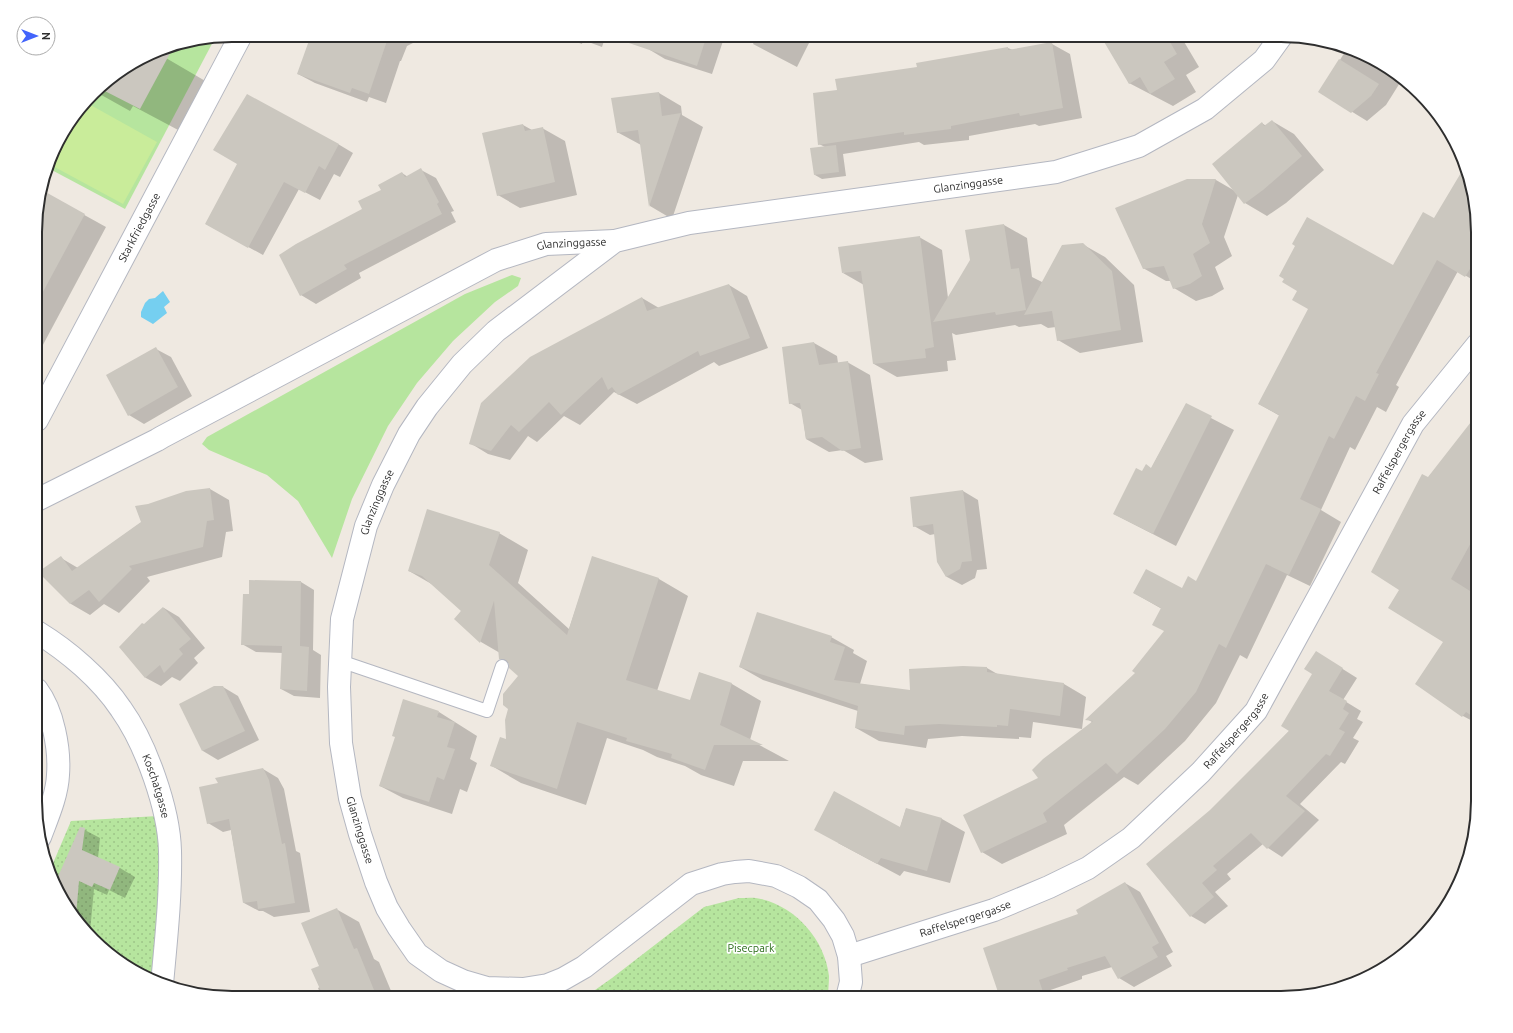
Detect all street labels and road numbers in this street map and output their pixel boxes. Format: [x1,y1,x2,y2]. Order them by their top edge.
street label: Glanzinggasse [933,173,1004,195]
street label: Starkfriedgasse [116,191,162,264]
street label: Glanzinggasse [535,235,607,253]
street label: Raffelspergergasse [1370,407,1428,496]
street label: Glanzinggasse [358,467,396,536]
street label: Raffelspergergasse [1201,691,1271,771]
street label: Koschatgasse [140,752,172,819]
street label: Glanzinggasse [344,795,376,865]
street label: Raffelspergergasse [918,898,1013,939]

